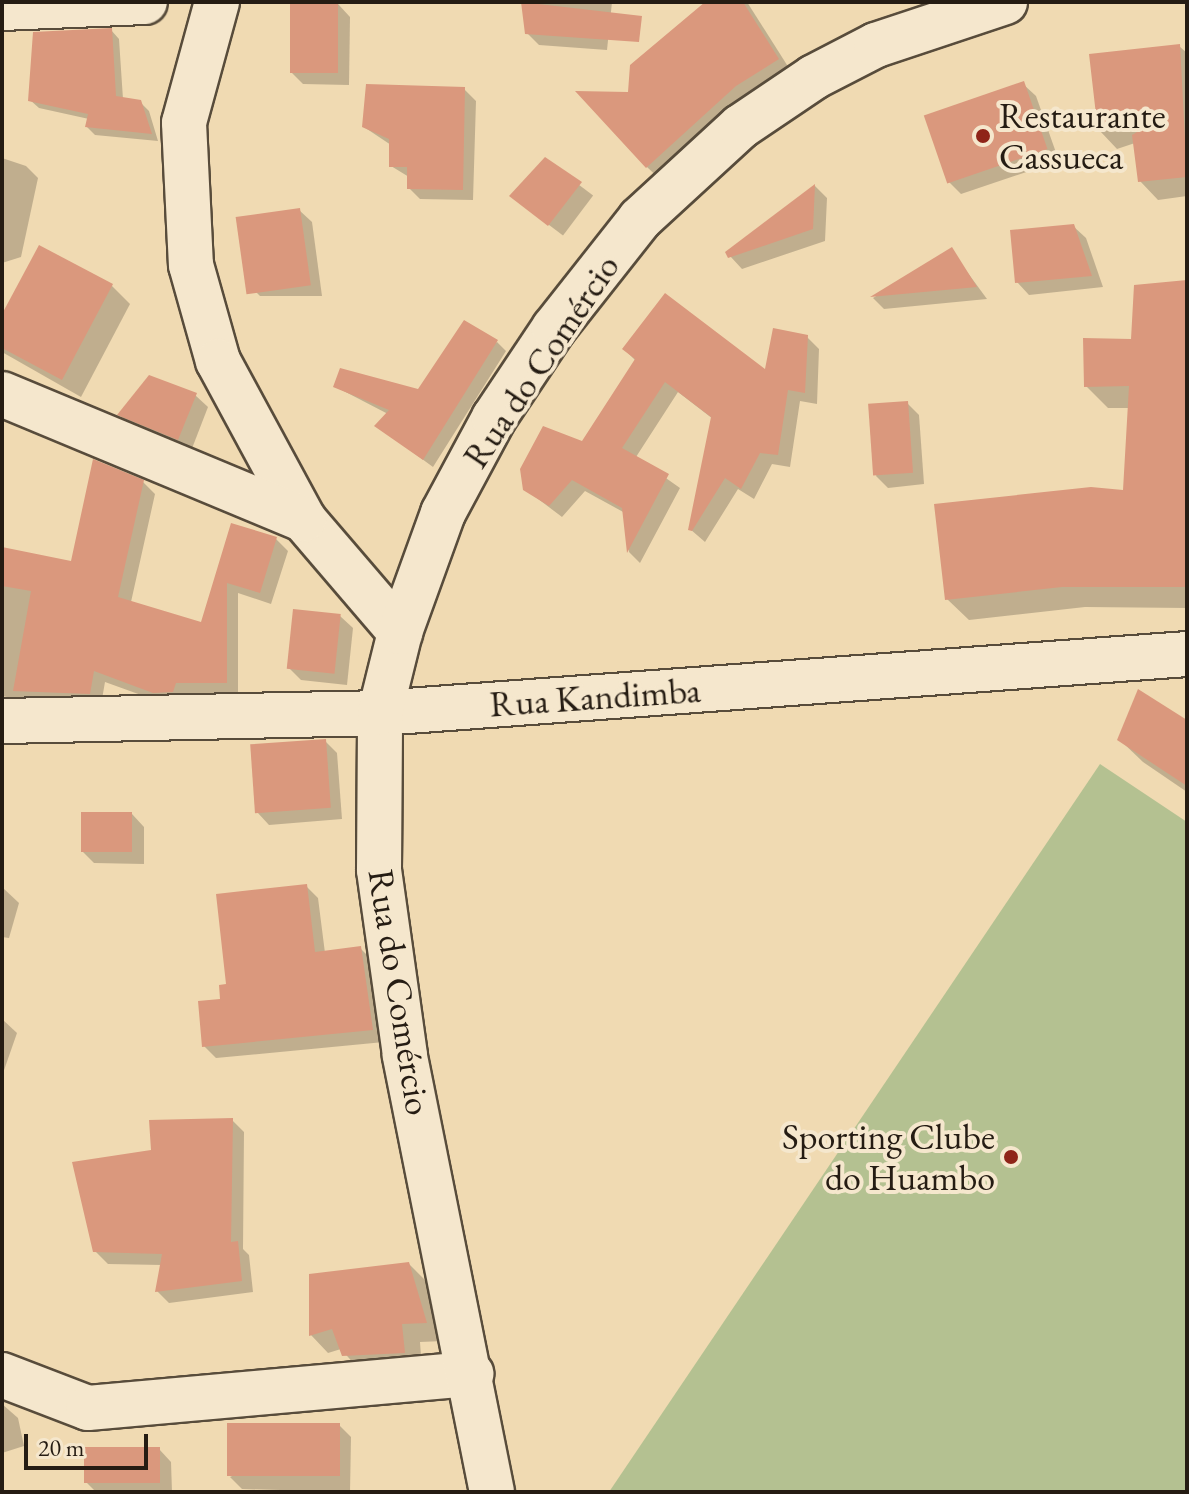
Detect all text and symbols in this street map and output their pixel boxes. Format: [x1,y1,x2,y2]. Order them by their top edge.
place label: Restaurante Cassueca [999,93,1166,178]
marker: Restaurante Cassueca [974,127,992,145]
street label: Rua do Comércio [454,246,628,476]
street label: Rua Kandimba [488,668,702,726]
street label: Rua do Comércio [359,866,441,1118]
place label: Sporting Clube do Huambo [782,1114,995,1199]
marker: Sporting Clube do Huambo [1002,1148,1020,1166]
scale bar [28,1418,152,1468]
text: 20 m [38,1432,85,1463]

